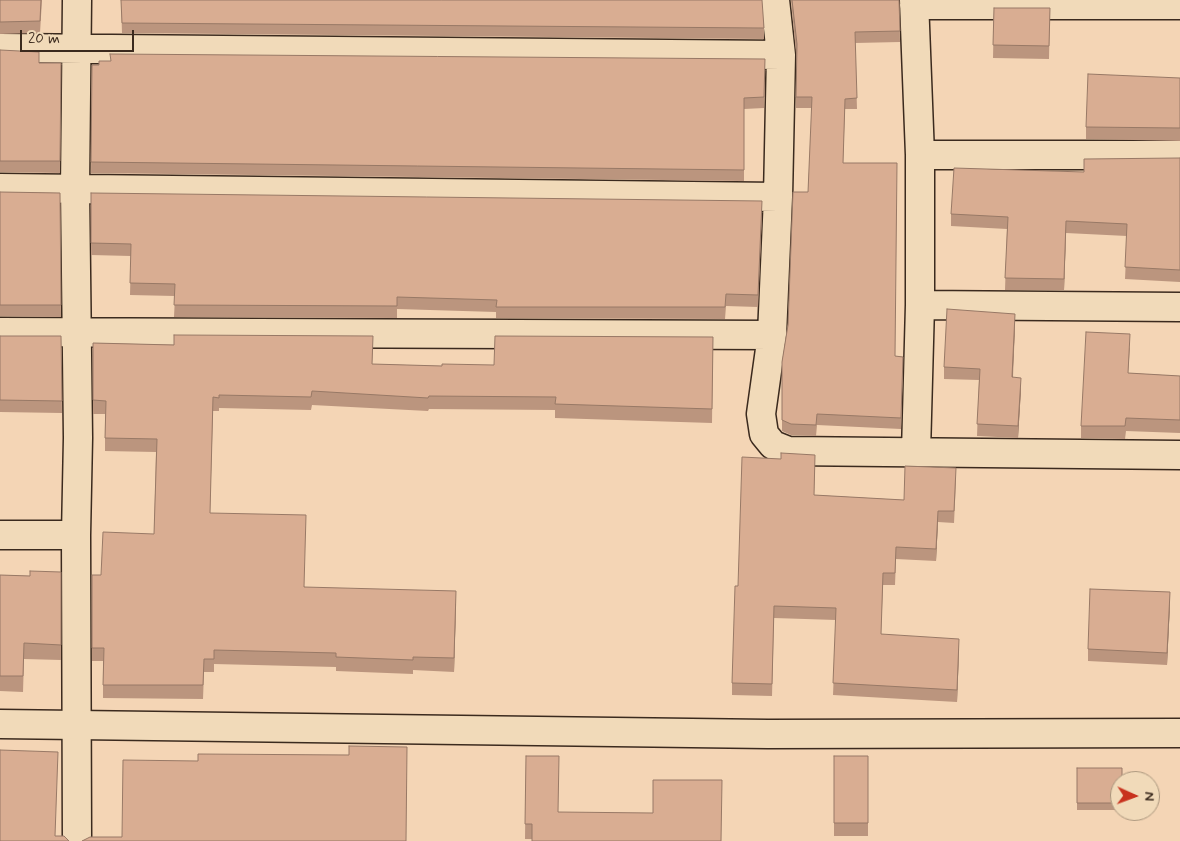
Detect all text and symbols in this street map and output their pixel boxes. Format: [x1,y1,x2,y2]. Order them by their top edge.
scale bar [22,20,136,52]
text: 20 m [28,29,60,49]
north arrow [1110,771,1160,821]
text: N [1140,792,1158,801]

